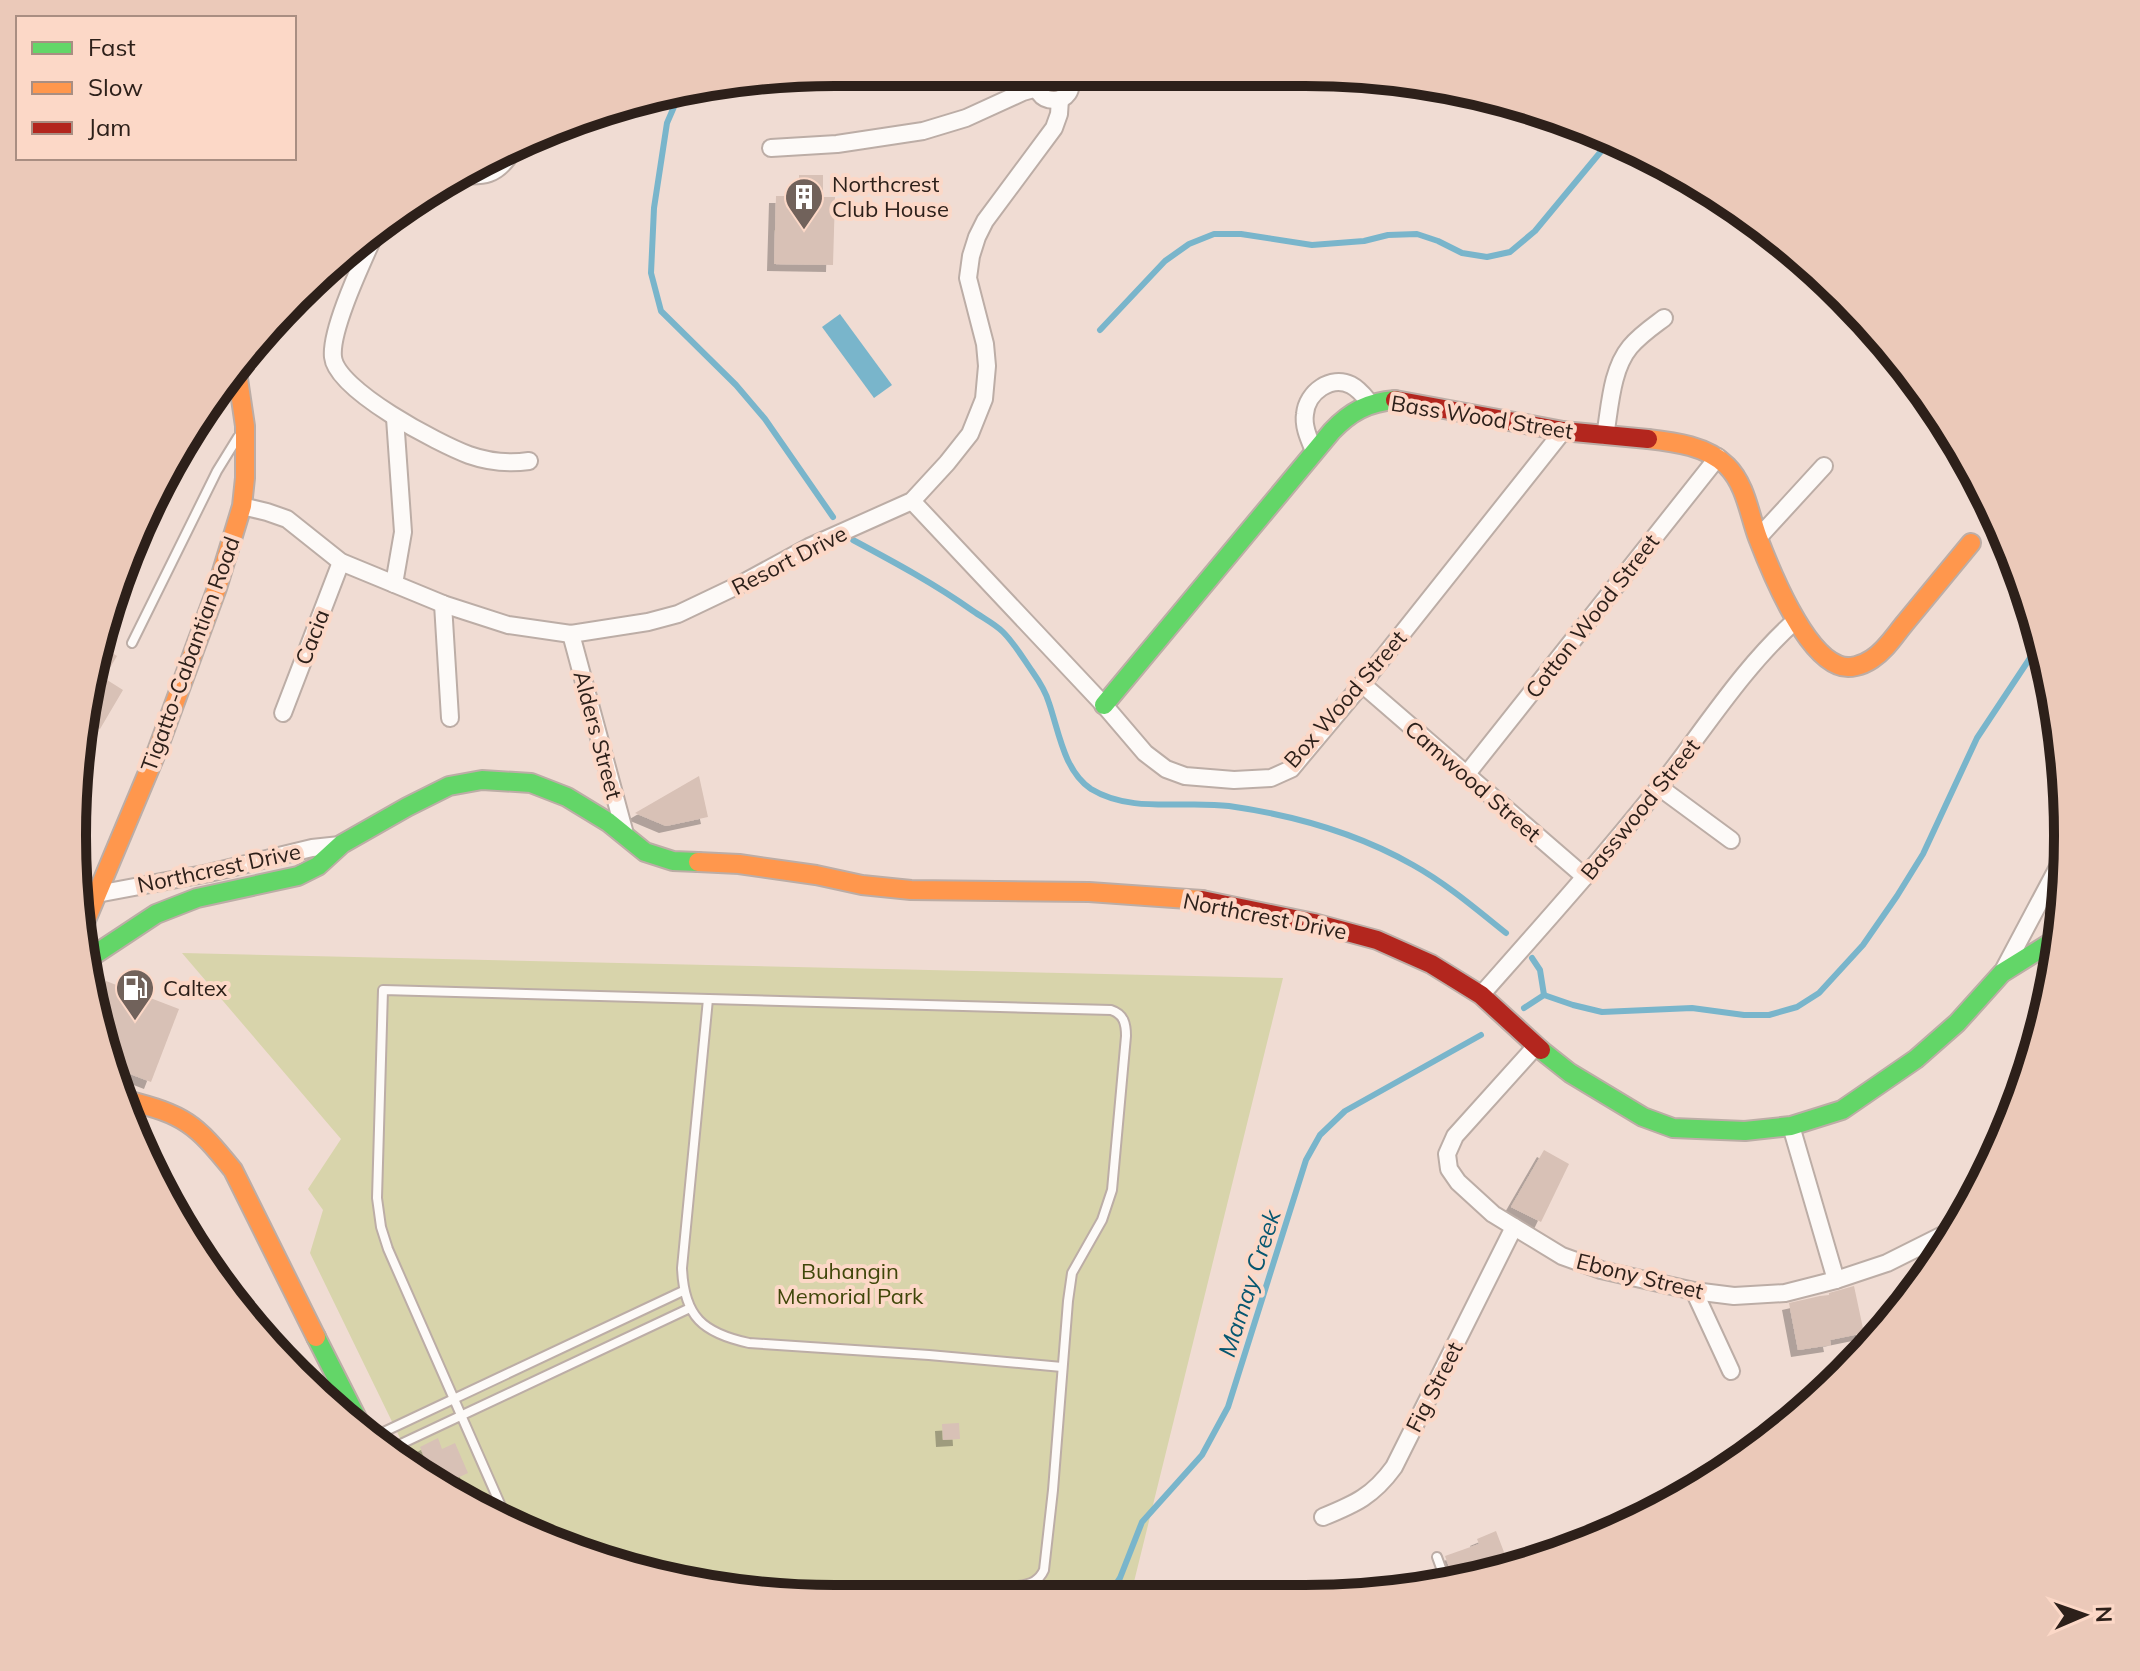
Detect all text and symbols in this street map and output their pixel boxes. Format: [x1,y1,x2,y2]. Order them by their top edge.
legend [16,16,296,160]
text: Fast [88,32,136,62]
text: Slow [88,72,143,102]
text: Jam [88,112,131,142]
place label: Northcrest Club House [832,170,949,223]
building icon: Northcrest Club House [783,176,825,231]
street label: Bass Wood Street [1389,389,1575,445]
street label: Resort Drive [727,519,851,601]
street label: Cotton Wood Street [1519,528,1665,704]
street label: Tigatto-Cabantian Road [134,533,246,775]
street label: Cacia [289,605,335,669]
street label: Box Wood Street [1278,624,1412,773]
street label: Alders Street [567,668,629,803]
street label: Camwood Street [1399,714,1547,848]
street label: Basswood Street [1574,732,1706,885]
street label: Northcrest Drive [135,837,303,899]
street label: Northcrest Drive [1181,886,1349,946]
fuel station icon: Caltex [114,967,156,1022]
place label: Caltex [163,974,228,1002]
water label: Mamay Creek [1211,1205,1287,1360]
street label: Ebony Street [1574,1247,1707,1305]
park label: Buhangin Memorial Park [777,1257,924,1310]
street label: Fig Street [1399,1337,1469,1437]
north arrow [2044,1575,2124,1655]
text: N [2090,1606,2118,1623]

